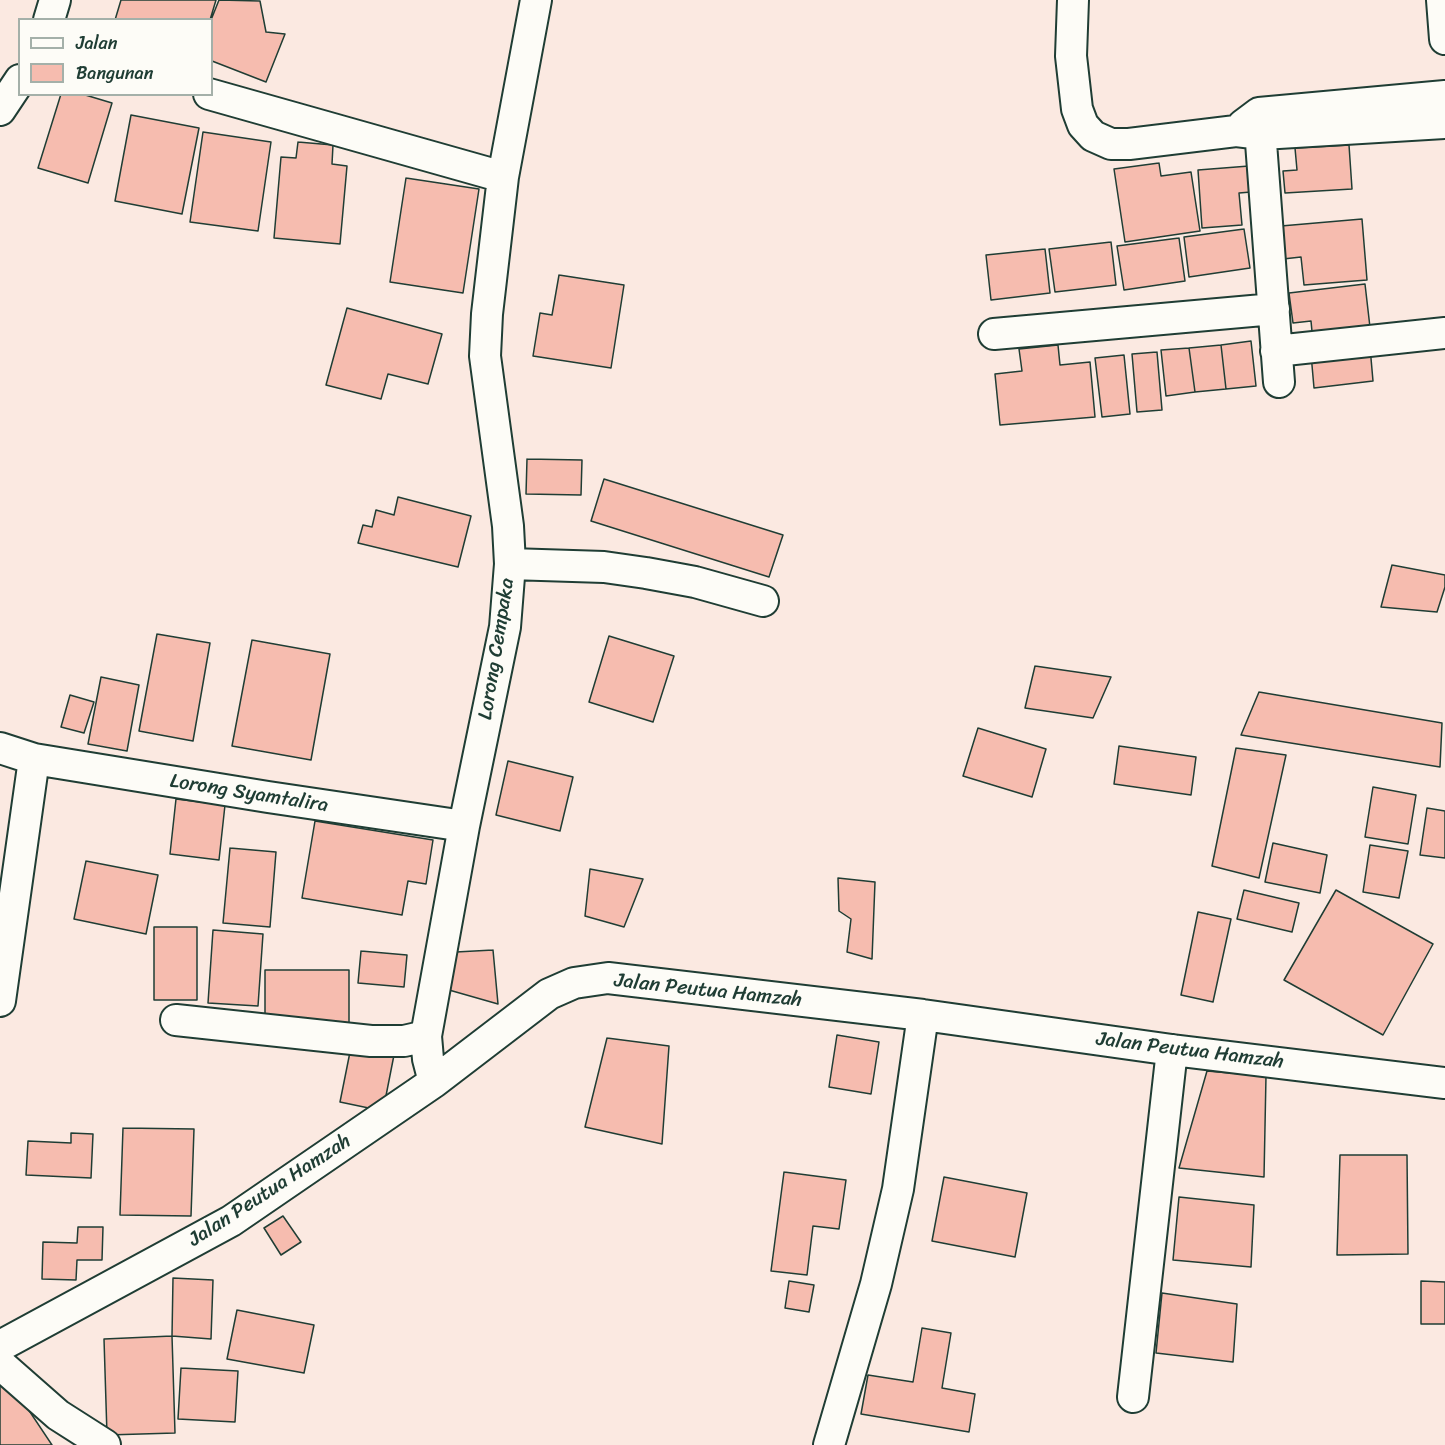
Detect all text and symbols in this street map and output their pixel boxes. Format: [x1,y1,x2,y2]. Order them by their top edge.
legend [18,18,213,96]
text: Jalan [76,27,117,59]
text: Bangunan [76,57,153,89]
street label: Lorong Cempaka [474,576,520,722]
street label: Lorong Syamtalira [168,770,330,818]
street label: Jalan Peutua Hamzah [613,969,803,1013]
street label: Jalan Peutua Hamzah [1095,1028,1285,1074]
street label: Jalan Peutua Hamzah [184,1130,356,1252]

